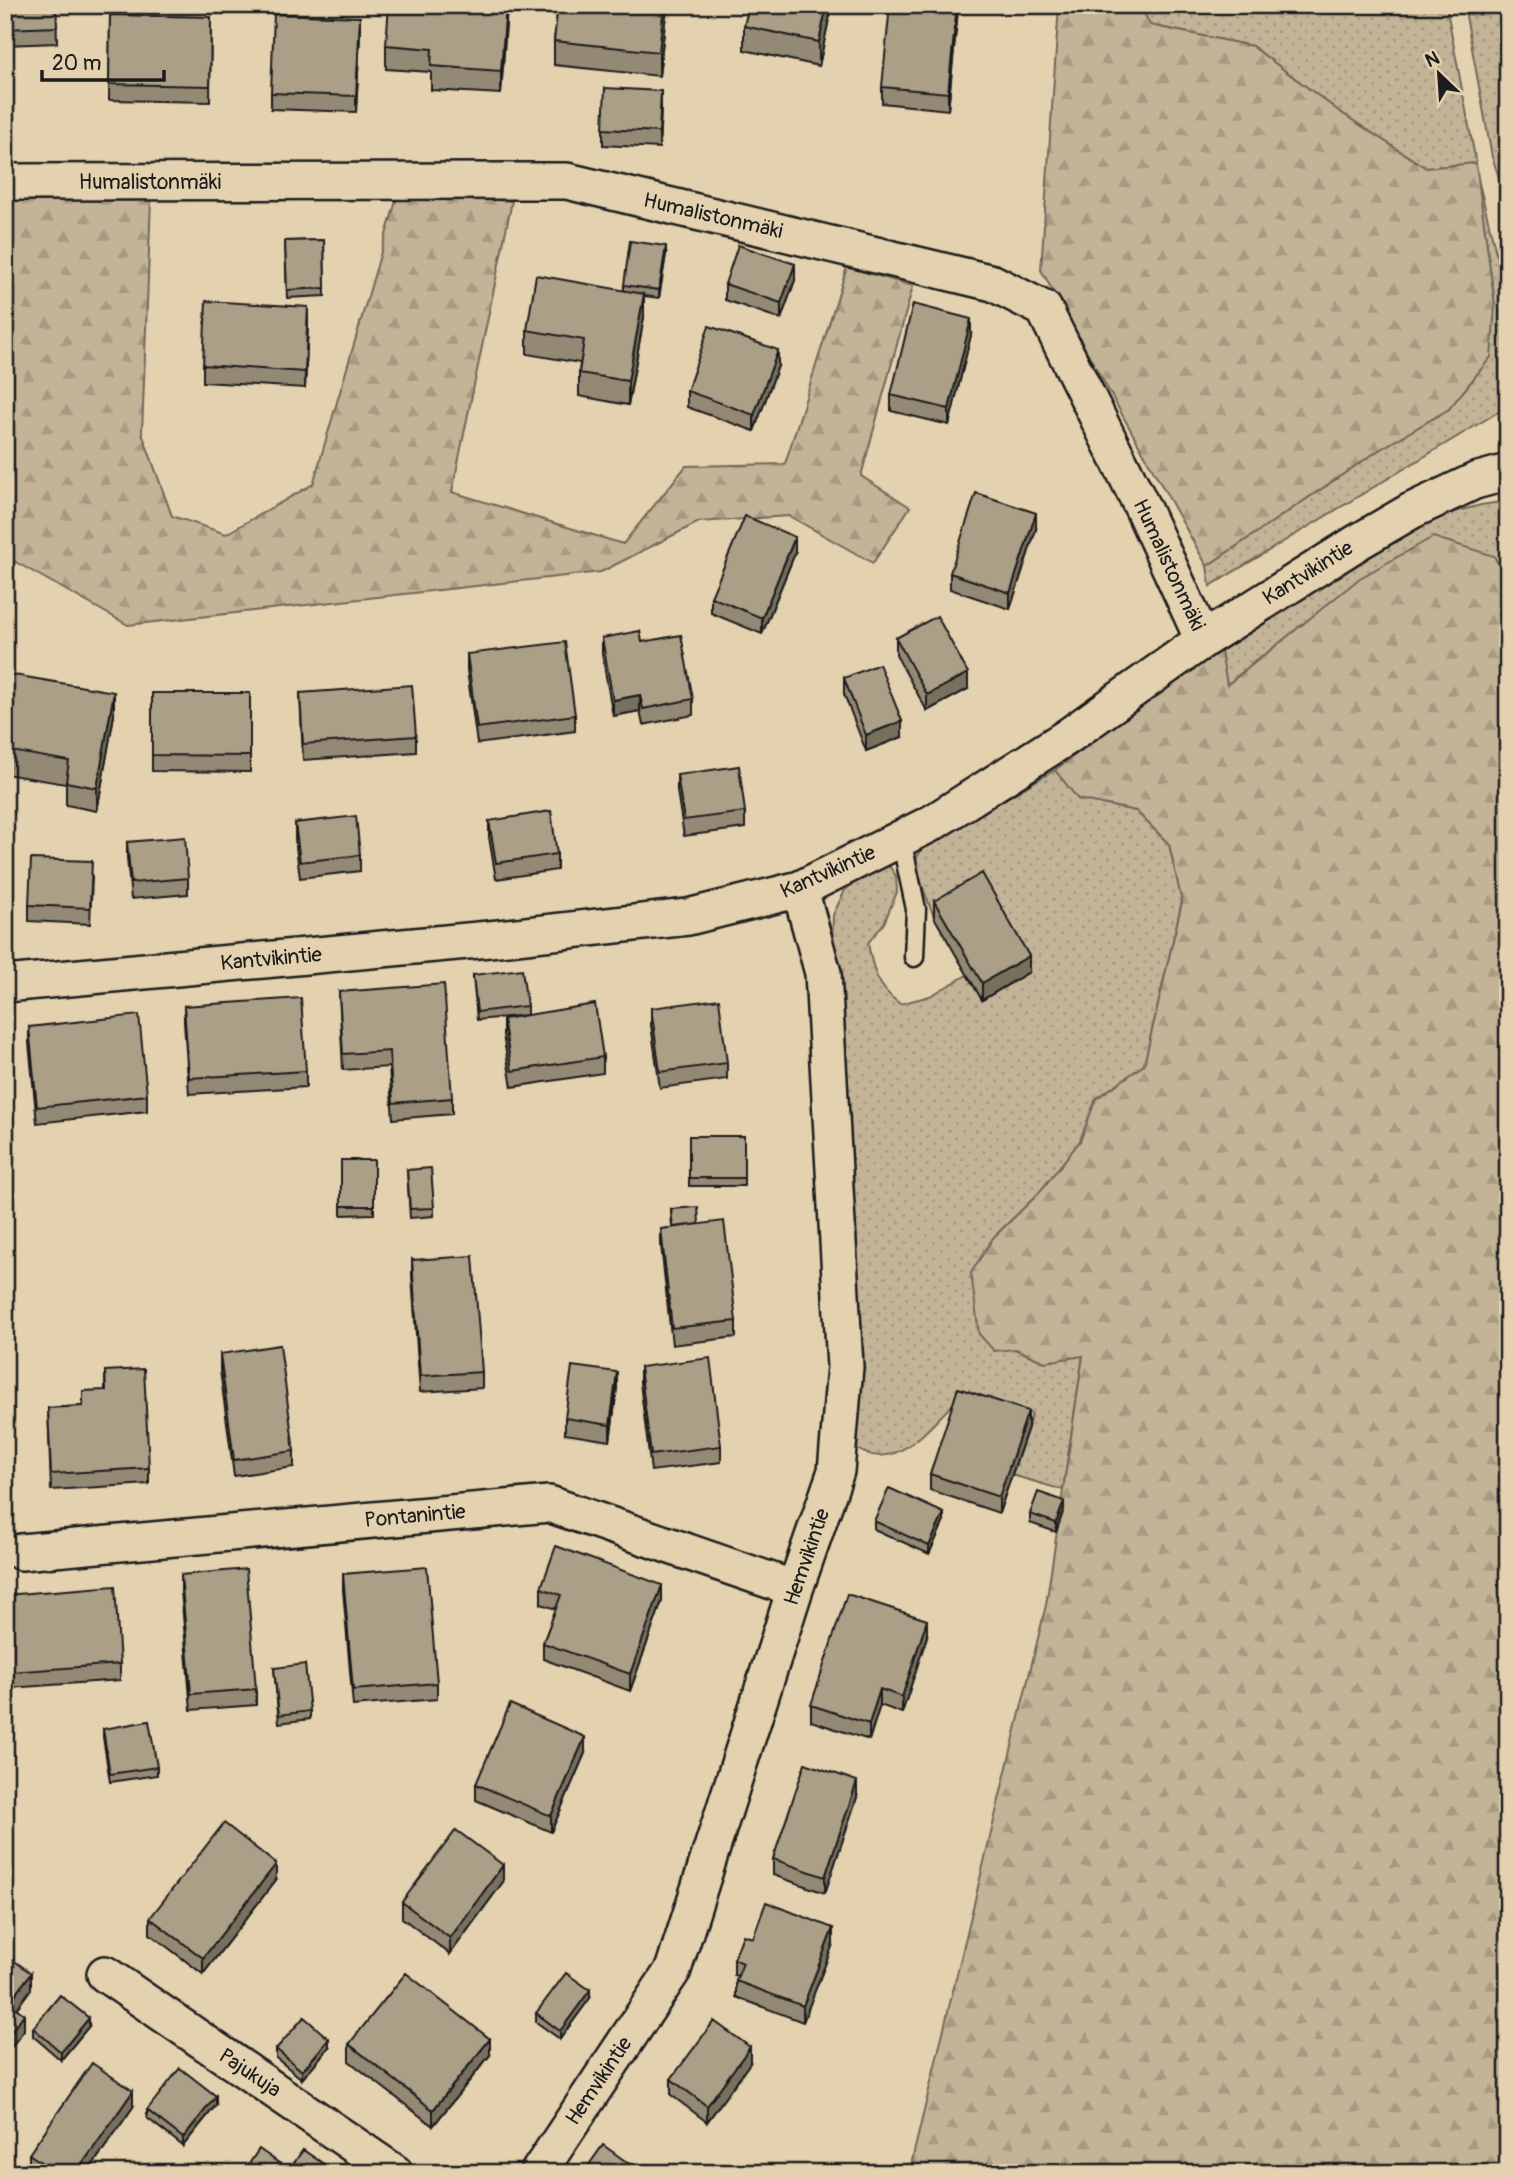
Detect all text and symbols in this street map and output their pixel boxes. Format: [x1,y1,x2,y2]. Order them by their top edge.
scale bar [42,38,164,82]
north arrow [1404,38,1474,108]
text: N [1421,46,1443,73]
text: 20 m [52,50,101,77]
street label: Humalistonmäki [79,169,221,196]
street label: Humalistonmäki [641,187,786,245]
street label: Humalistonmäki [1127,495,1211,635]
street label: Kantvikintie [1258,534,1359,611]
street label: Kantvikintie [776,839,881,905]
street label: Kantvikintie [219,941,323,977]
street label: Pontanintie [363,1498,467,1534]
street label: Hemvikintie [778,1504,836,1609]
street label: Hemvikintie [560,2031,639,2130]
street label: Pajukuja [214,2042,286,2104]

